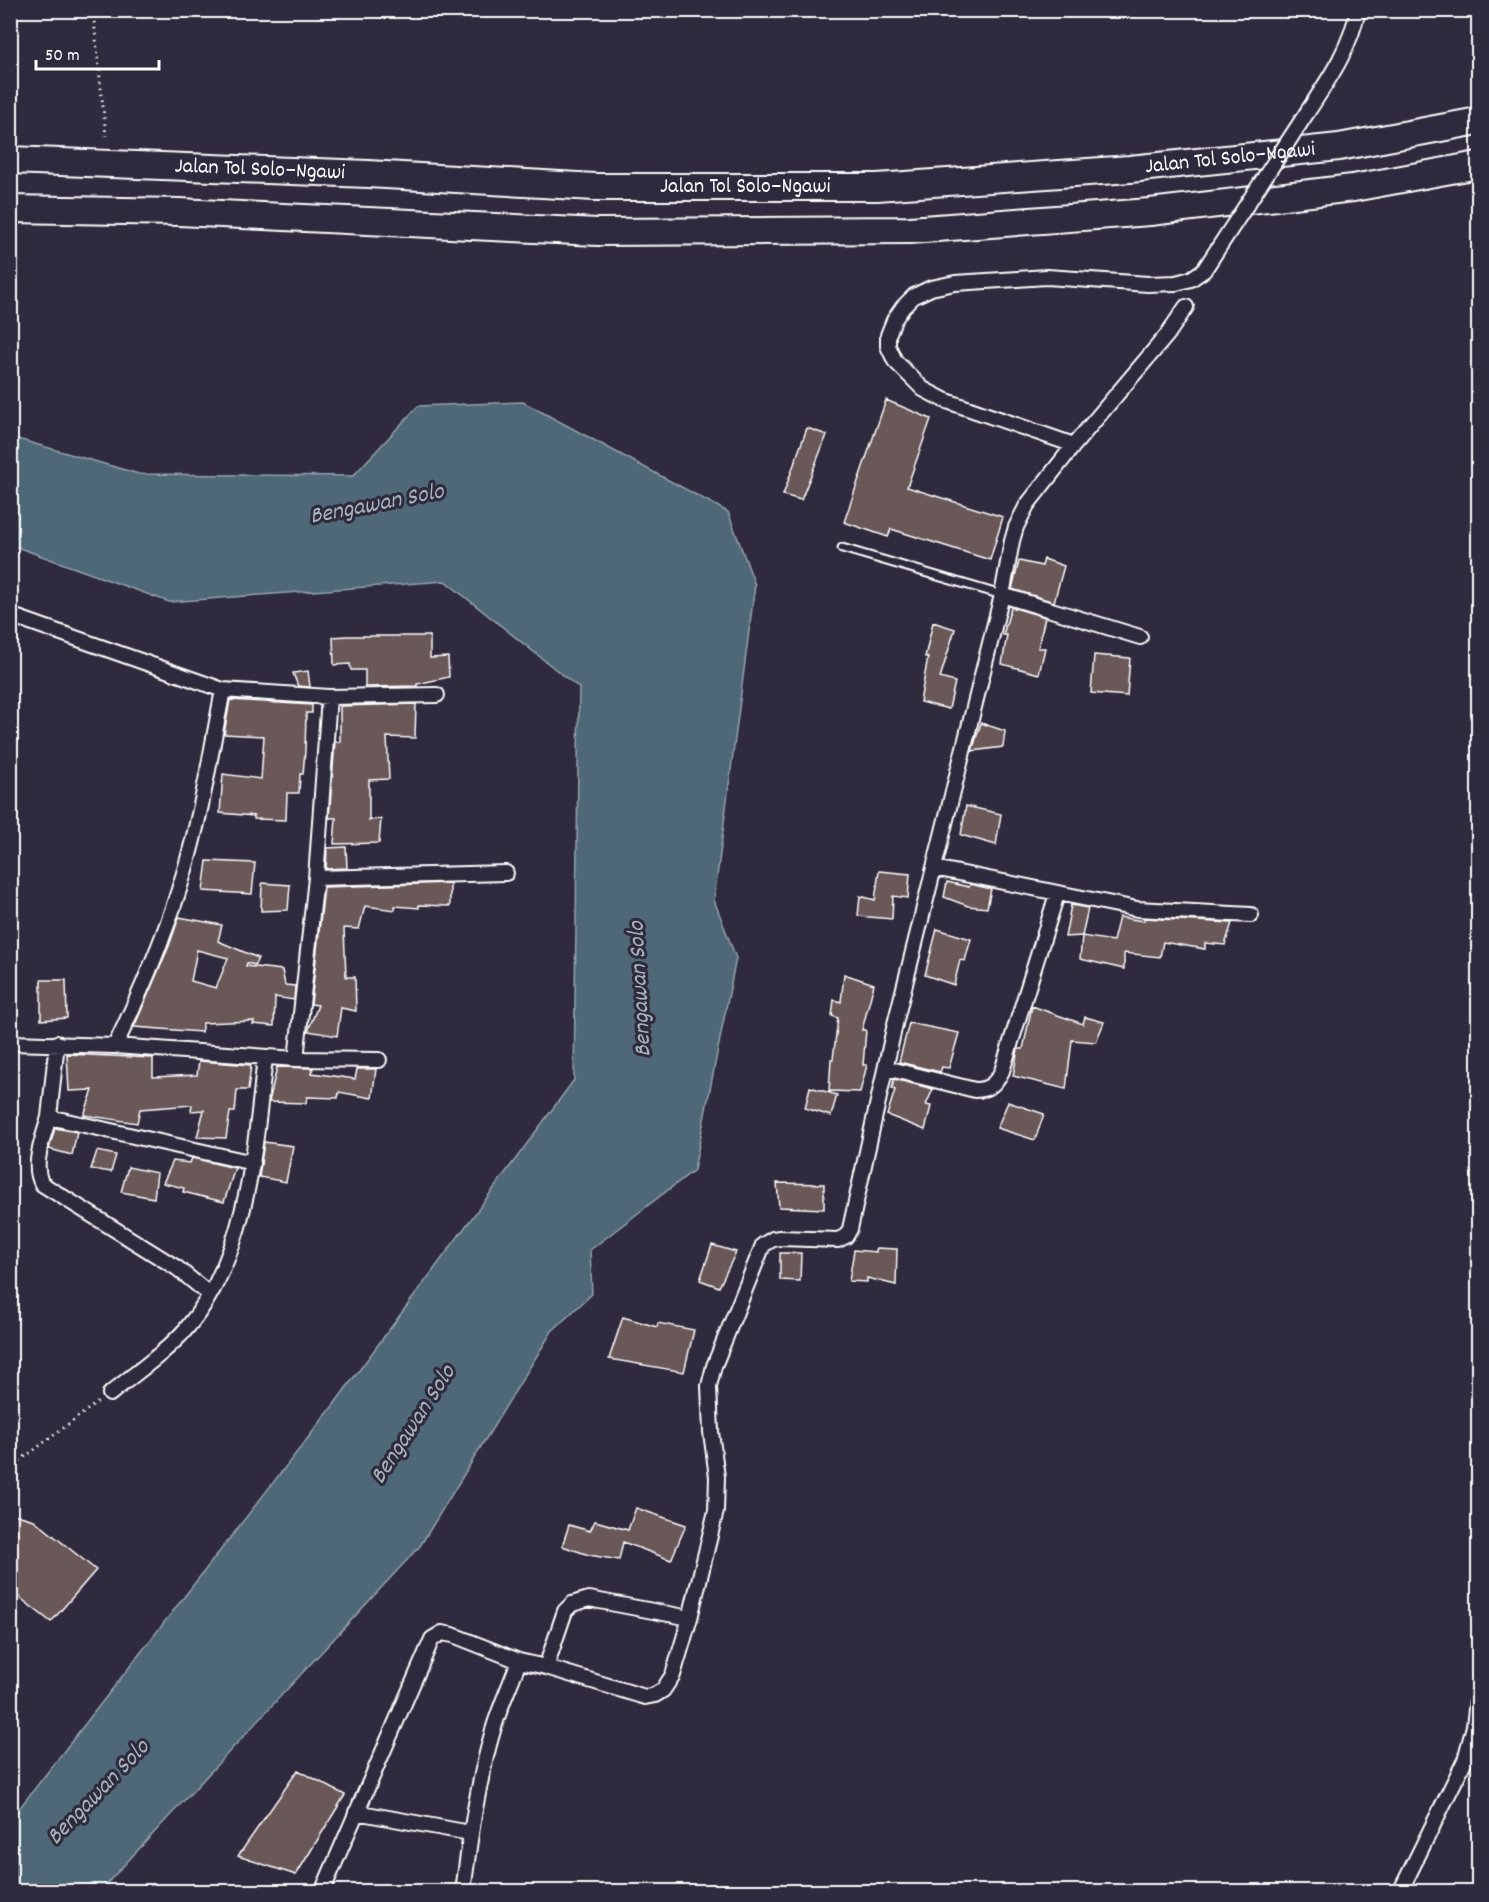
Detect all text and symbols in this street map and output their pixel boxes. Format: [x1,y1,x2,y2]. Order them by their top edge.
scale bar [36,33,159,71]
text: 50 m [45,44,80,69]
street label: Jalan Tol Solo–Ngawi [1144,134,1317,183]
street label: Jalan Tol Solo–Ngawi [174,151,346,189]
street label: Jalan Tol Solo–Ngawi [660,172,831,203]
water label: Bengawan Solo [307,475,448,535]
water label: Bengawan Solo [620,919,662,1058]
water label: Bengawan Solo [363,1358,466,1491]
water label: Bengawan Solo [40,1731,159,1854]

